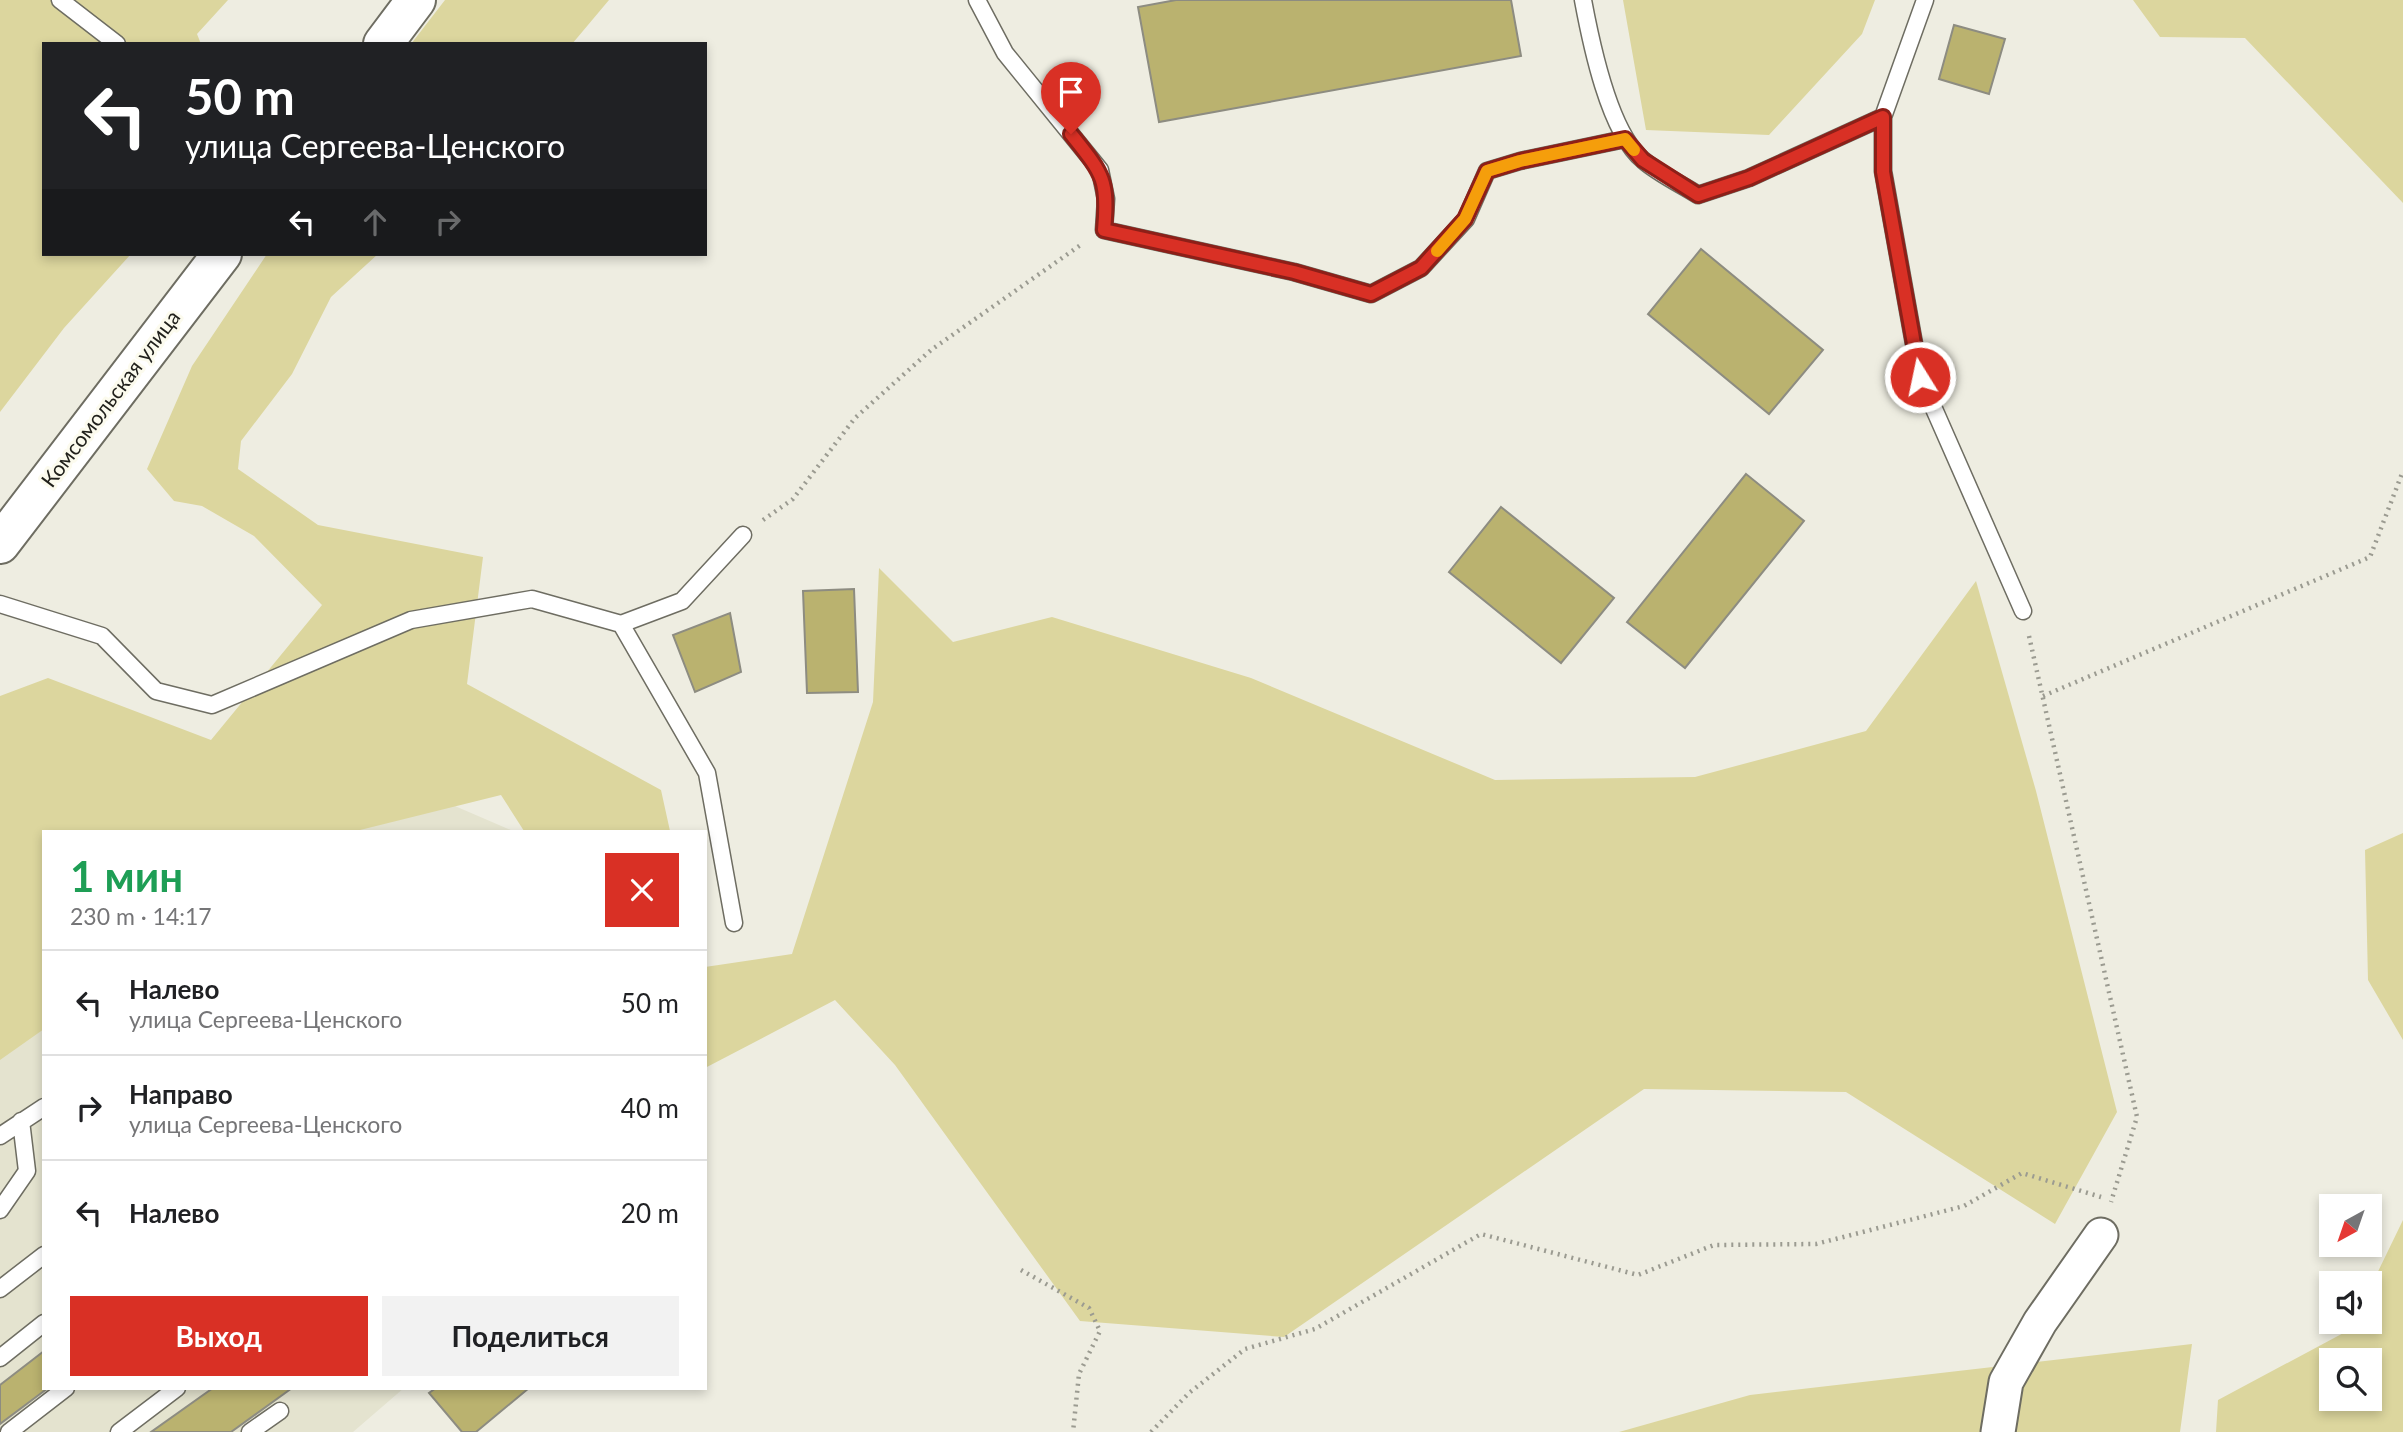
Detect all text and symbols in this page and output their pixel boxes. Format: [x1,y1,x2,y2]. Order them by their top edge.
pin [1041,62,1101,134]
text: 50 m [185,67,295,125]
icon: left [70,70,161,161]
icon: arrive [1052,73,1090,111]
text: улица Сергеева-Ценского [185,126,565,165]
icon: left [283,203,321,241]
icon: ahead [356,203,394,241]
icon: right [429,203,467,241]
street label: Комсомольская улица [35,305,184,491]
position arrow [1883,340,1957,414]
text: 1 мин [70,851,183,901]
button: close [605,853,679,927]
text: 230 m · 14:17 [70,902,212,930]
text: Налево [129,973,219,1005]
icon: left [70,984,108,1022]
text: 50 m [621,987,679,1019]
text: улица Сергеева-Ценского [129,1005,402,1033]
text: Направо [129,1078,233,1110]
icon: right [70,1089,108,1127]
text: 40 m [621,1092,679,1124]
text: улица Сергеева-Ценского [129,1110,402,1138]
icon: left [70,1194,108,1232]
north arrow [2319,1194,2382,1256]
map controls [2319,1194,2382,1411]
text: Налево [129,1197,219,1229]
text: 20 m [621,1197,679,1229]
button: sound [2319,1271,2382,1334]
button: Выход [70,1296,368,1376]
button: Поделиться [382,1296,679,1376]
button: search [2319,1348,2382,1411]

